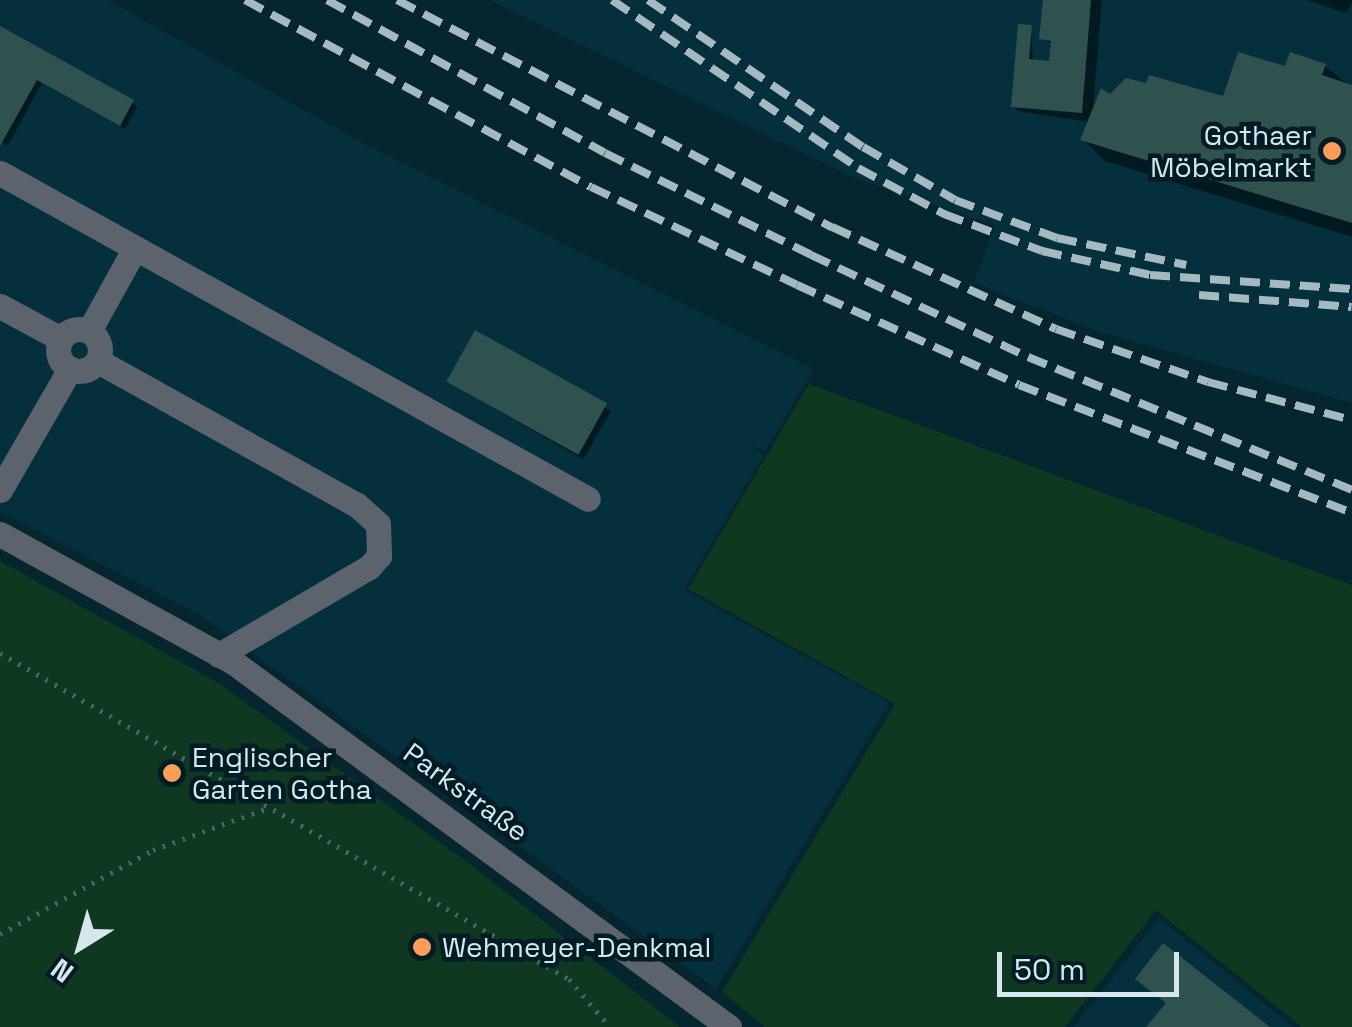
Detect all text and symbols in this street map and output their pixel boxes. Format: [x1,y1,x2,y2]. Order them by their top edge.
place label: Gothaer Möbelmarkt [1150,118,1312,184]
marker: Gothaer Möbelmarkt [1321,140,1343,162]
street label: Parkstraße [397,736,535,848]
place label: Englischer Garten Gotha [192,740,372,806]
marker: Englischer Garten Gotha [161,762,183,784]
north arrow [30,897,130,997]
place label: Wehmeyer-Denkmal [442,930,711,964]
scale bar [1002,932,1184,994]
marker: Wehmeyer-Denkmal [411,936,433,958]
text: 50 m [1014,950,1085,989]
text: N [44,951,80,991]

